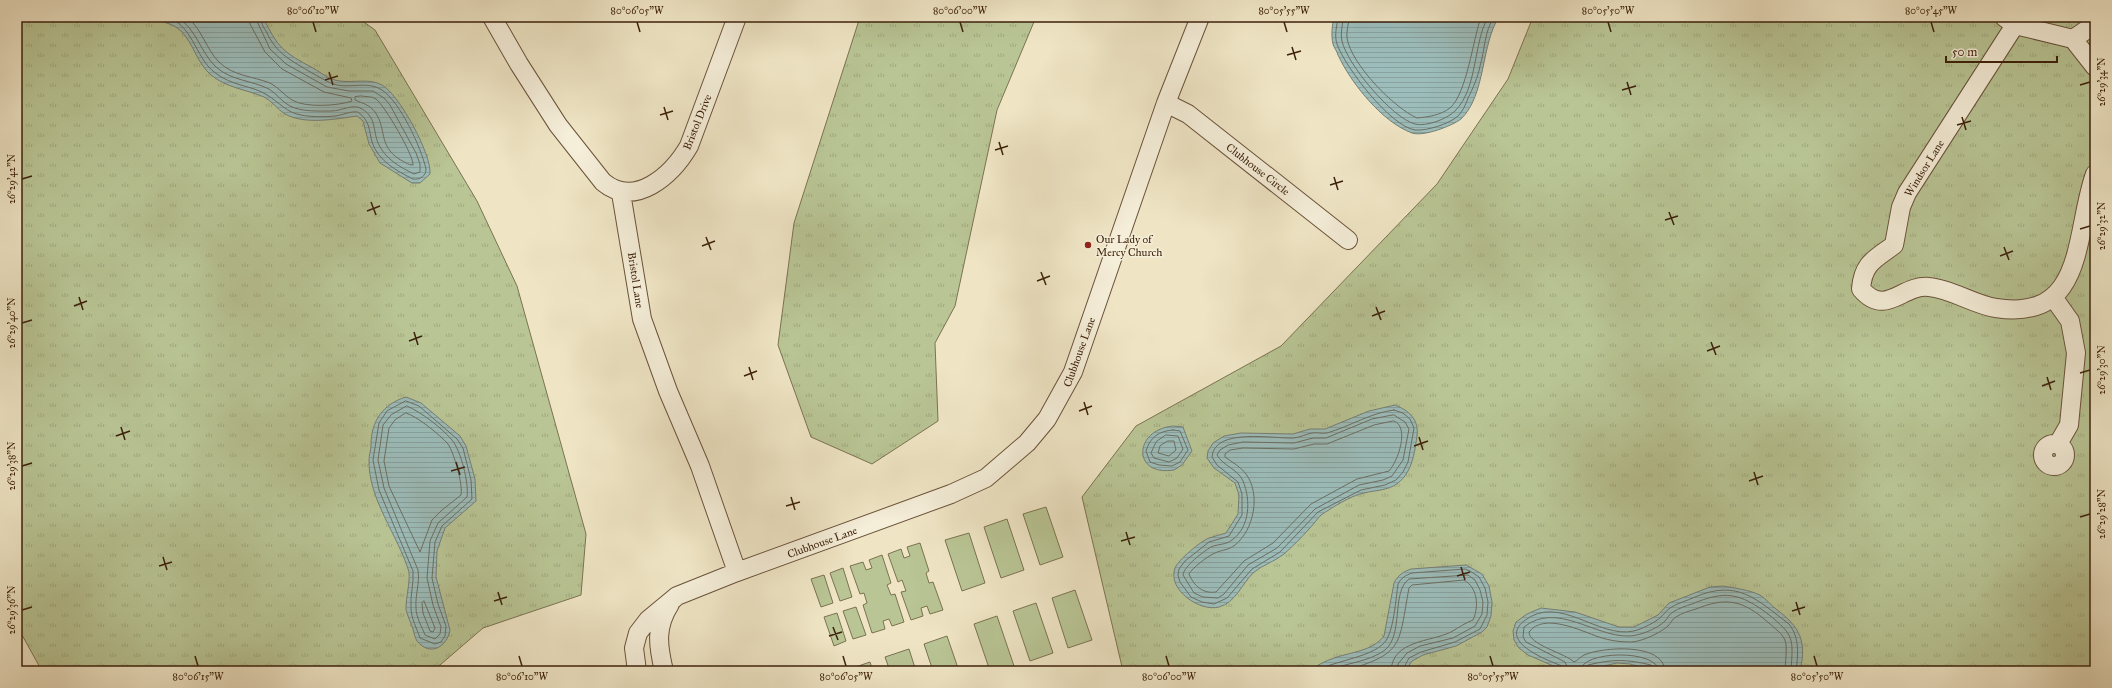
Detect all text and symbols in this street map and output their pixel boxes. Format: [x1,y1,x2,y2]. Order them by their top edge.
text: 80°06'10"W [287,5,340,17]
text: 80°06'05"W [611,5,664,17]
text: 80°06'00"W [933,5,988,17]
text: 80°05'55"W [1258,5,1310,17]
text: 80°05'50"W [1582,5,1635,17]
text: 80°05'45"W [1905,5,1958,17]
scale bar [1946,38,2057,64]
text: 50 m [1952,45,1977,59]
text: 26°29'34"N [2096,57,2108,107]
street label: Bristol Drive [680,92,715,152]
street label: Windsor Lane [1902,137,1947,199]
street label: Clubhouse Circle [1223,141,1292,198]
text: 26°29'42"N [6,153,18,204]
text: 26°29'32"N [2096,201,2108,250]
place label: Our Lady of Mercy Church [1096,233,1162,259]
marker: Our Lady of Mercy Church [1083,240,1093,250]
street label: Bristol Lane [625,251,646,309]
text: 26°29'40"N [6,297,18,349]
street label: Clubhouse Lane [1061,315,1098,389]
text: 26°29'30"N [2096,345,2108,395]
text: 26°29'38"N [6,441,18,490]
text: 26°29'28"N [2096,489,2108,539]
street label: Clubhouse Lane [785,524,859,561]
text: 26°29'36"N [6,585,18,634]
text: 80°06'15"W [173,671,224,683]
text: 80°06'10"W [496,671,549,683]
text: 80°06'05"W [820,671,873,683]
text: 80°06'00"W [1142,671,1197,683]
text: 80°05'55"W [1467,671,1519,683]
text: 80°05'50"W [1791,671,1844,683]

